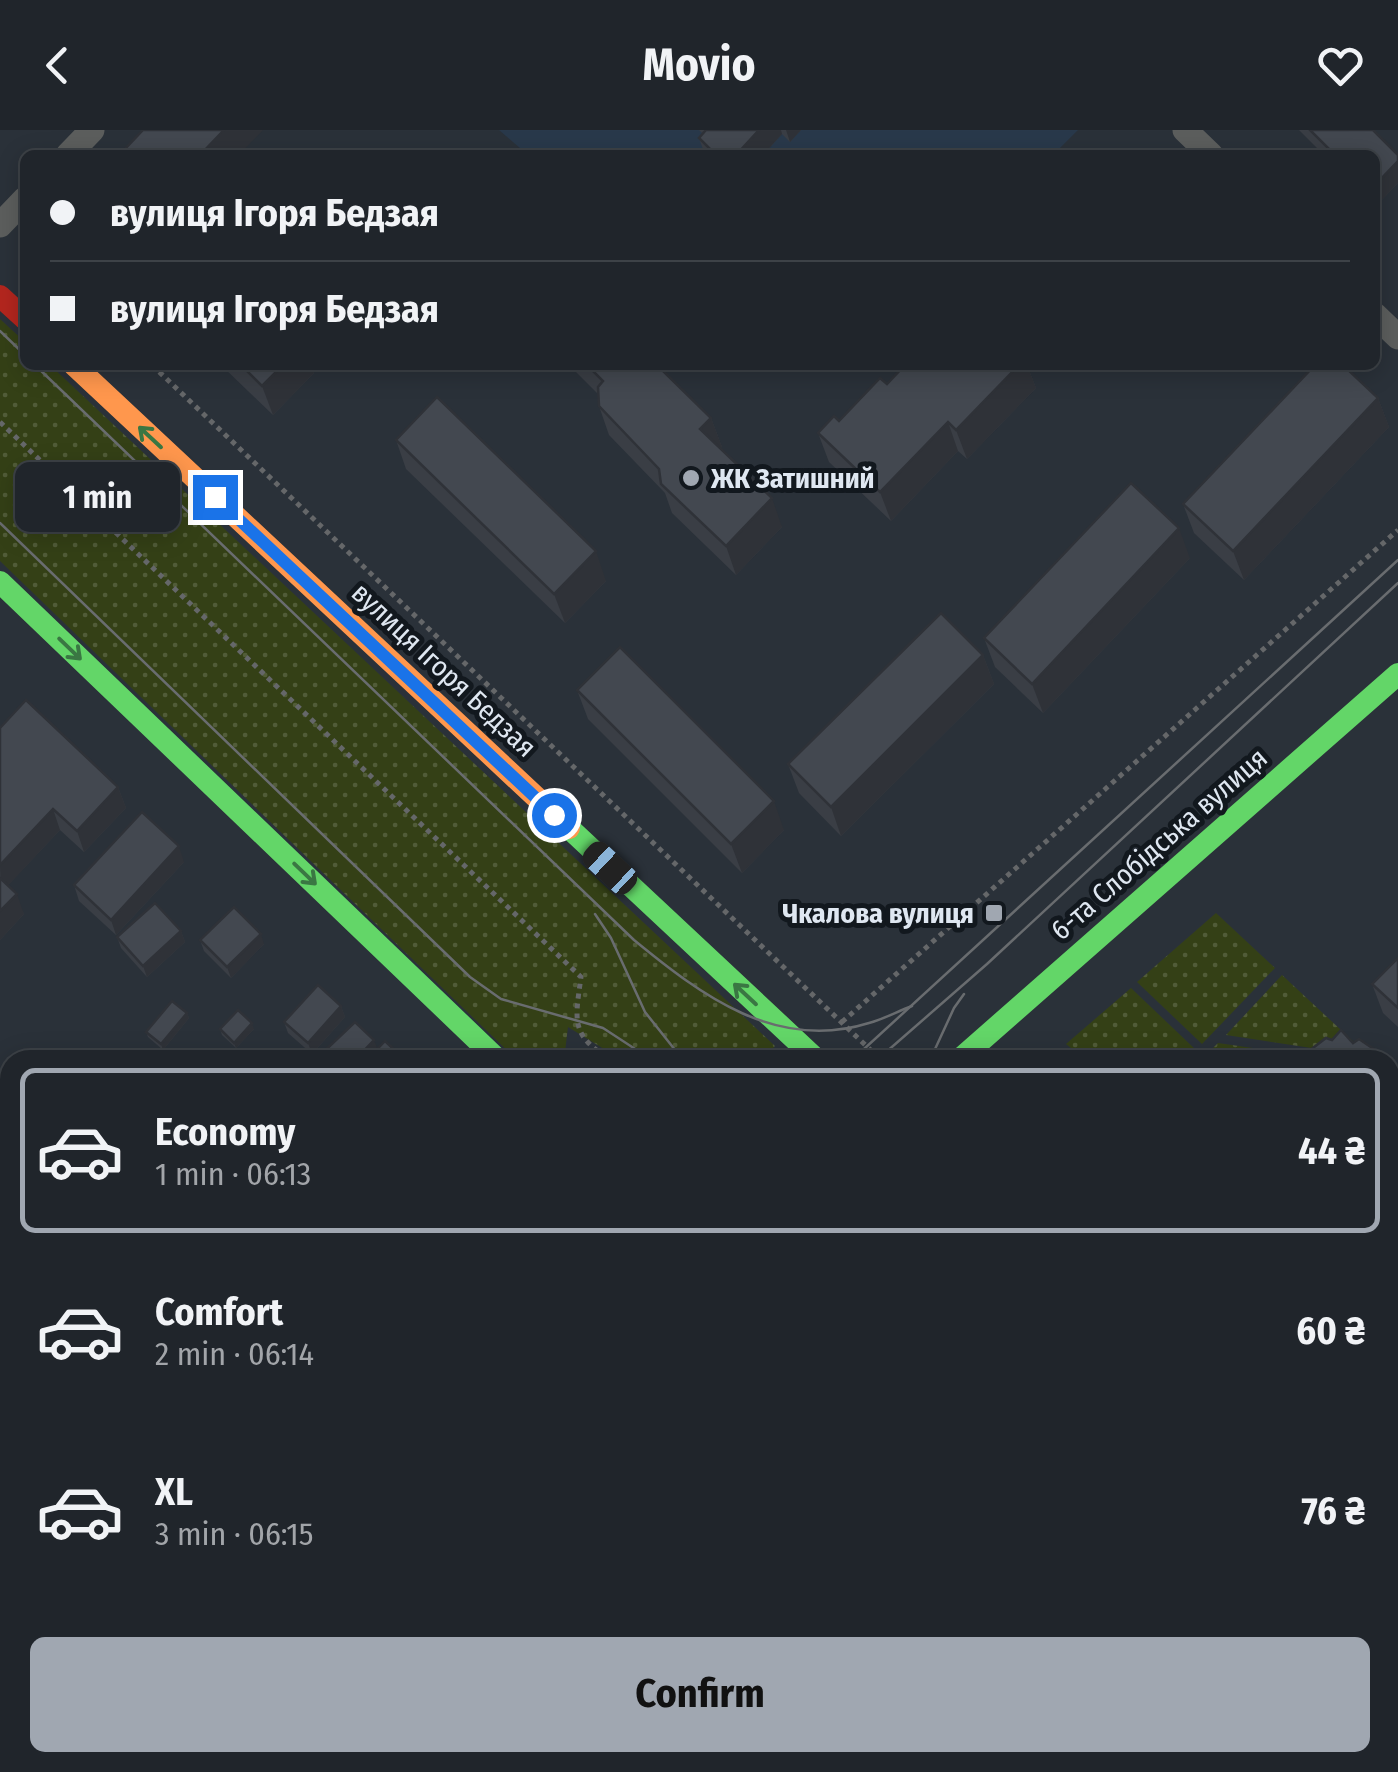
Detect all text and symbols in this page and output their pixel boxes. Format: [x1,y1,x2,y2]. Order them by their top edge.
icon: back [30,38,85,93]
text: Movio [643,38,755,92]
icon: heart [1313,38,1368,93]
text: вулиця Ігоря Бедзая [110,190,439,236]
text: вулиця Ігоря Бедзая [110,286,439,332]
one-way arrow [139,425,163,449]
callout: 1 min [15,462,180,532]
place label: ЖК Затишний [710,462,875,495]
marker: ЖК Затишний [680,467,702,489]
route end [193,475,238,520]
text: 1 min [63,478,132,516]
street label: вулиця Ігоря Бедзая [345,576,543,764]
one-way arrow [58,637,82,661]
street label: 6-та Слобідська вулиця [1044,741,1274,947]
route start [532,793,577,838]
car [578,837,642,899]
one-way arrow [292,862,316,886]
place label: Чкалова вулиця [783,897,974,930]
marker: Чкалова вулиця [983,902,1005,924]
one-way arrow [733,983,758,1006]
icon: car [35,1106,125,1196]
text: Economy [155,1109,295,1155]
text: 44 ₴ [1298,1128,1365,1174]
text: 1 min · 06:13 [155,1155,311,1193]
icon: car [35,1286,125,1376]
text: Comfort [155,1289,283,1335]
text: 60 ₴ [1296,1308,1365,1354]
text: 2 min · 06:14 [155,1335,314,1373]
icon: car [35,1466,125,1556]
text: XL [155,1469,193,1515]
text: 76 ₴ [1302,1488,1365,1534]
text: 3 min · 06:15 [155,1515,314,1553]
button: Confirm [30,1637,1370,1752]

